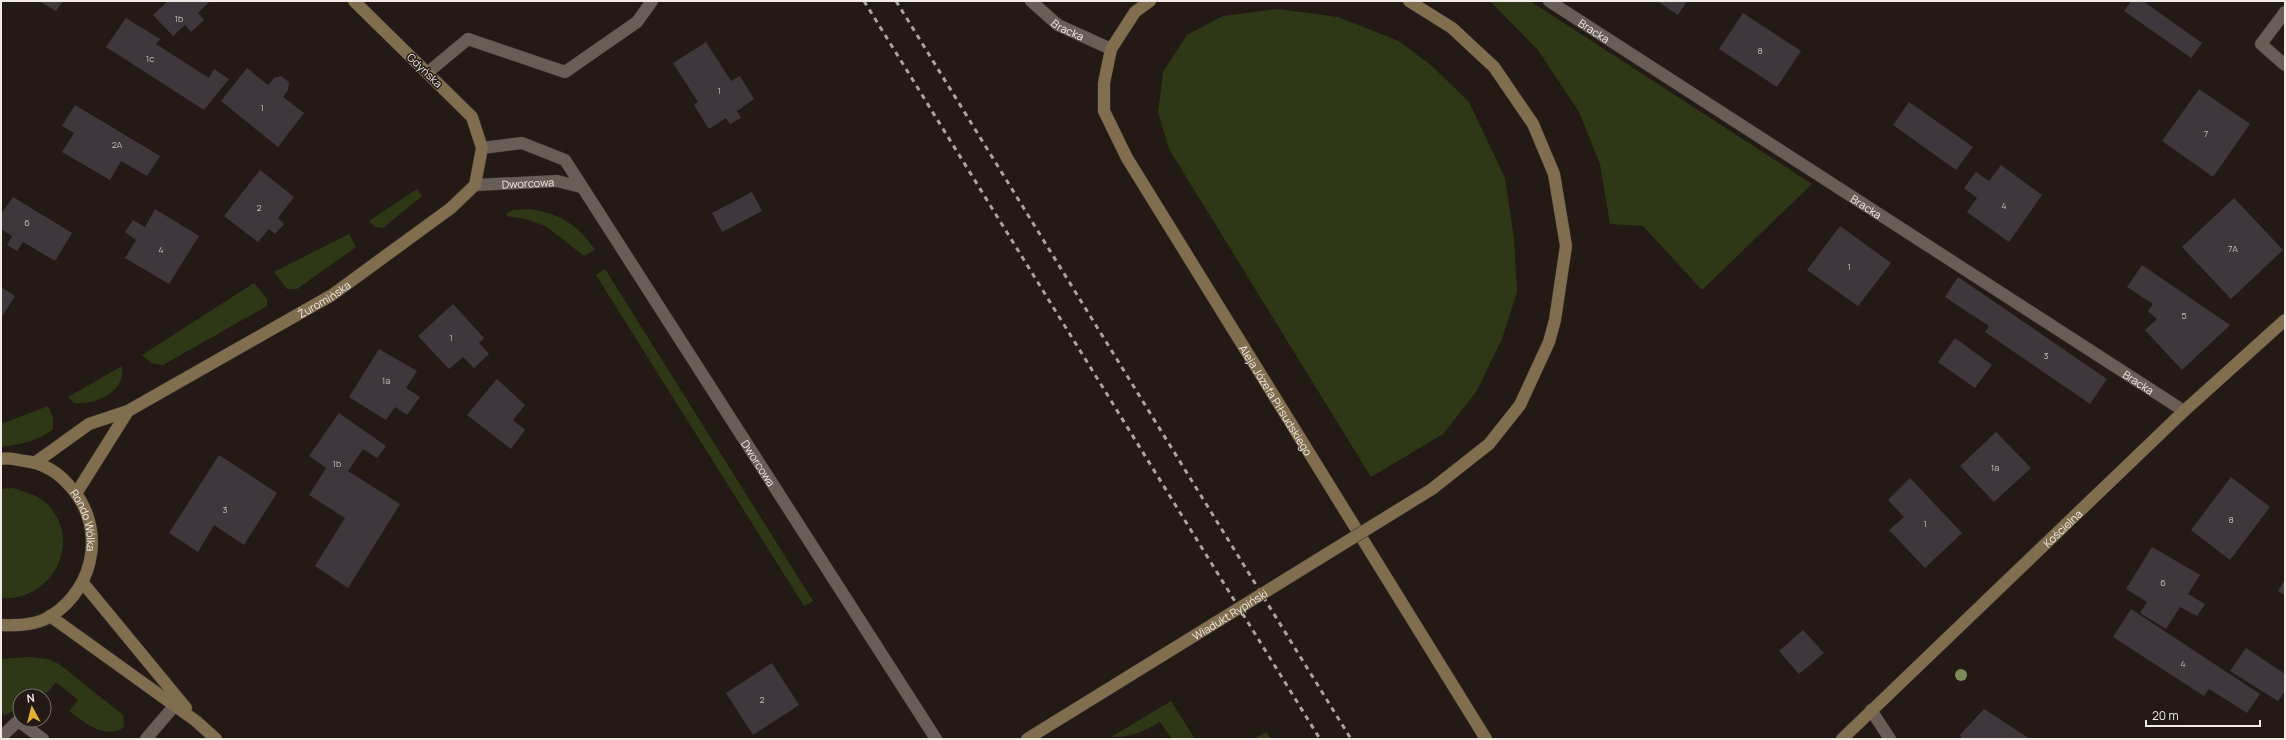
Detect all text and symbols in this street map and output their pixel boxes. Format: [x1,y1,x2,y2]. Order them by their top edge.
house number: 1b [175,12,183,25]
street label: Bracka [1048,15,1087,43]
street label: Bracka [1576,15,1613,46]
house number: 8 [1757,44,1763,57]
street label: Gdyńska [404,49,446,91]
house number: 1c [146,52,154,65]
house number: 1 [717,84,721,97]
house number: 1 [260,101,264,114]
house number: 7 [2204,127,2209,140]
house number: 2A [112,138,123,151]
street label: Dworcowa [501,174,555,191]
street label: Bracka [1848,190,1885,222]
house number: 4 [2001,199,2007,212]
house number: 2 [256,201,262,214]
house number: 6 [24,216,30,229]
house number: 7A [2228,242,2238,255]
house number: 4 [158,243,164,256]
house number: 1 [1847,260,1851,273]
street label: Żuromińska [295,277,353,321]
house number: 5 [2181,309,2187,322]
house number: 1 [449,331,453,344]
street label: Aleja Józefa Piłsudskiego [1236,341,1317,459]
house number: 3 [2044,349,2049,362]
street label: Bracka [2120,366,2157,397]
house number: 1a [382,374,390,387]
street label: Dworcowa [738,437,779,489]
house number: 1b [333,457,341,470]
house number: 1a [1991,461,1999,474]
street label: Rondo Wólka [67,486,99,552]
house number: 3 [223,503,228,516]
street label: Kościelna [2039,506,2085,550]
house number: 8 [2228,513,2234,526]
house number: 1 [1923,517,1927,530]
house number: 6 [2160,576,2166,589]
street label: Wiadukt Rypiński [1189,585,1270,643]
house number: 4 [2180,657,2186,670]
north arrow [12,688,52,728]
text: N [26,690,36,706]
house number: 2 [759,693,765,706]
scale bar [2146,702,2260,728]
text: 20 m [2152,707,2179,724]

